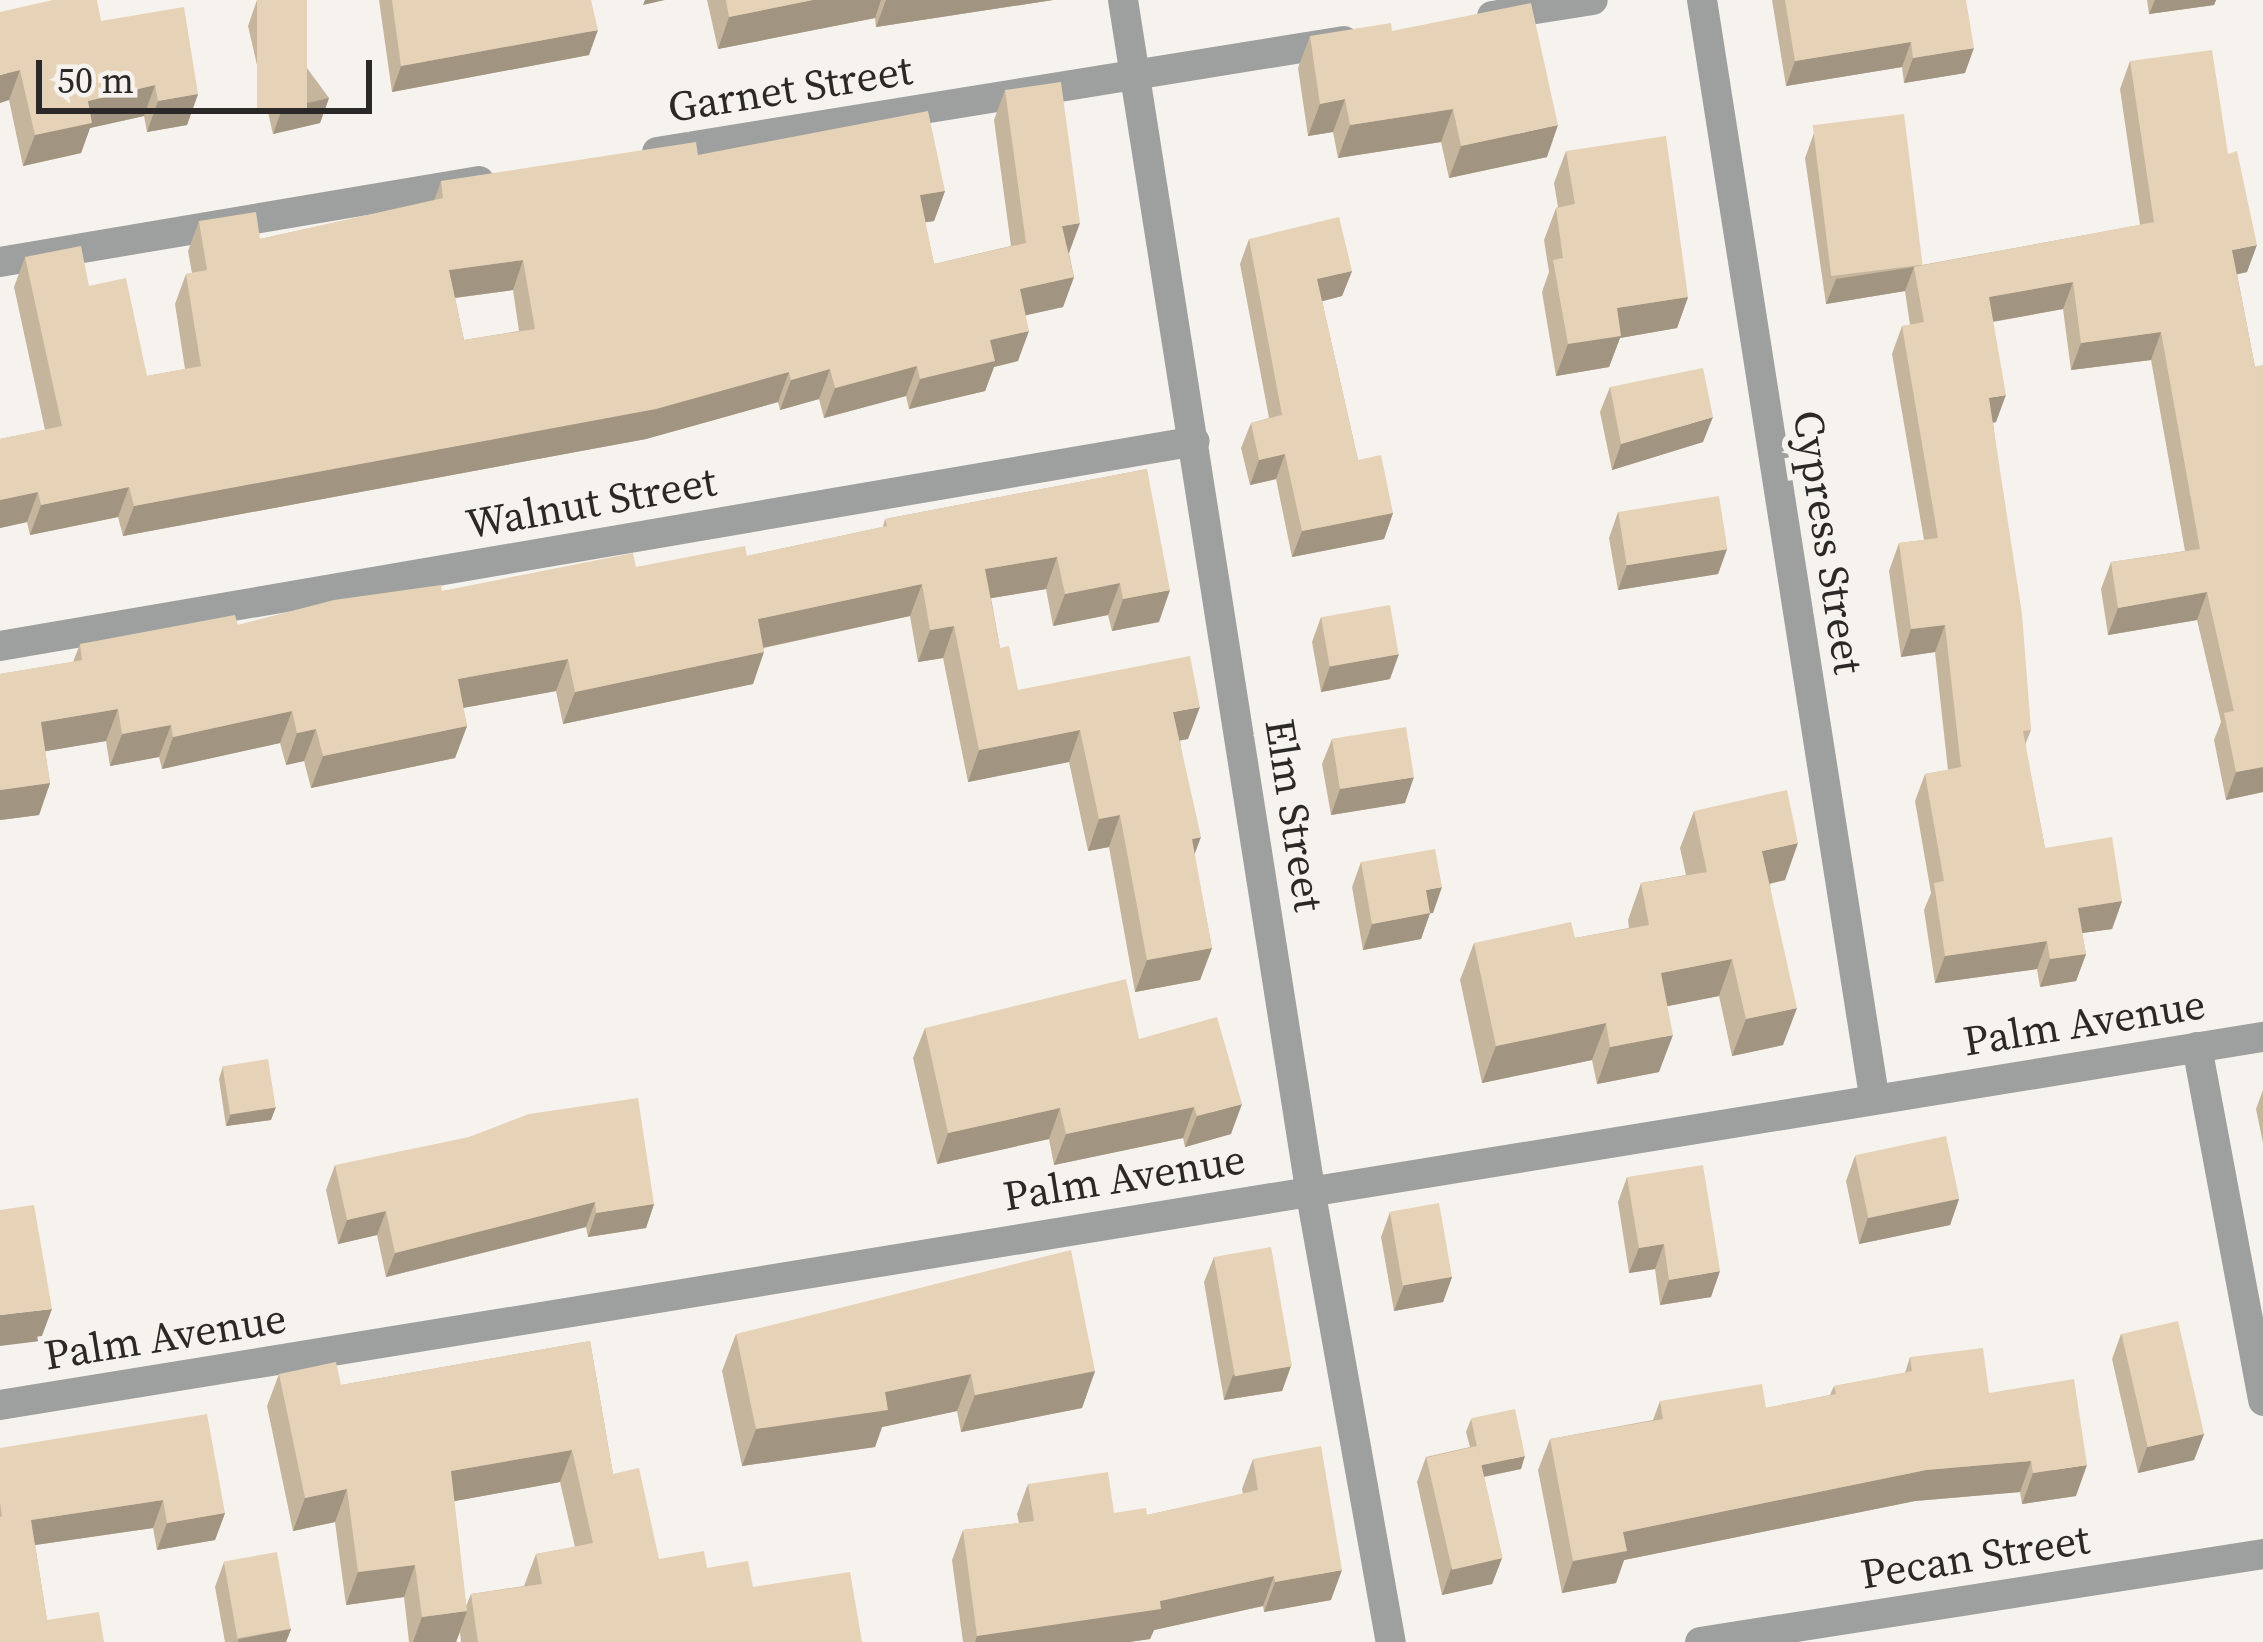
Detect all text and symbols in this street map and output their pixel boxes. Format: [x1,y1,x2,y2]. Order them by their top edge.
scale bar [42,36,378,110]
street label: Garnet Street [664,44,916,132]
text: 50 m [57,56,134,105]
street label: Cypress Street [1783,407,1875,677]
street label: Walnut Street [462,455,720,549]
street label: Elm Street [1255,715,1335,915]
street label: Palm Avenue [1959,978,2209,1066]
street label: Palm Avenue [999,1133,1249,1221]
street label: Palm Avenue [40,1292,290,1380]
street label: Pecan Street [1857,1513,2093,1599]

